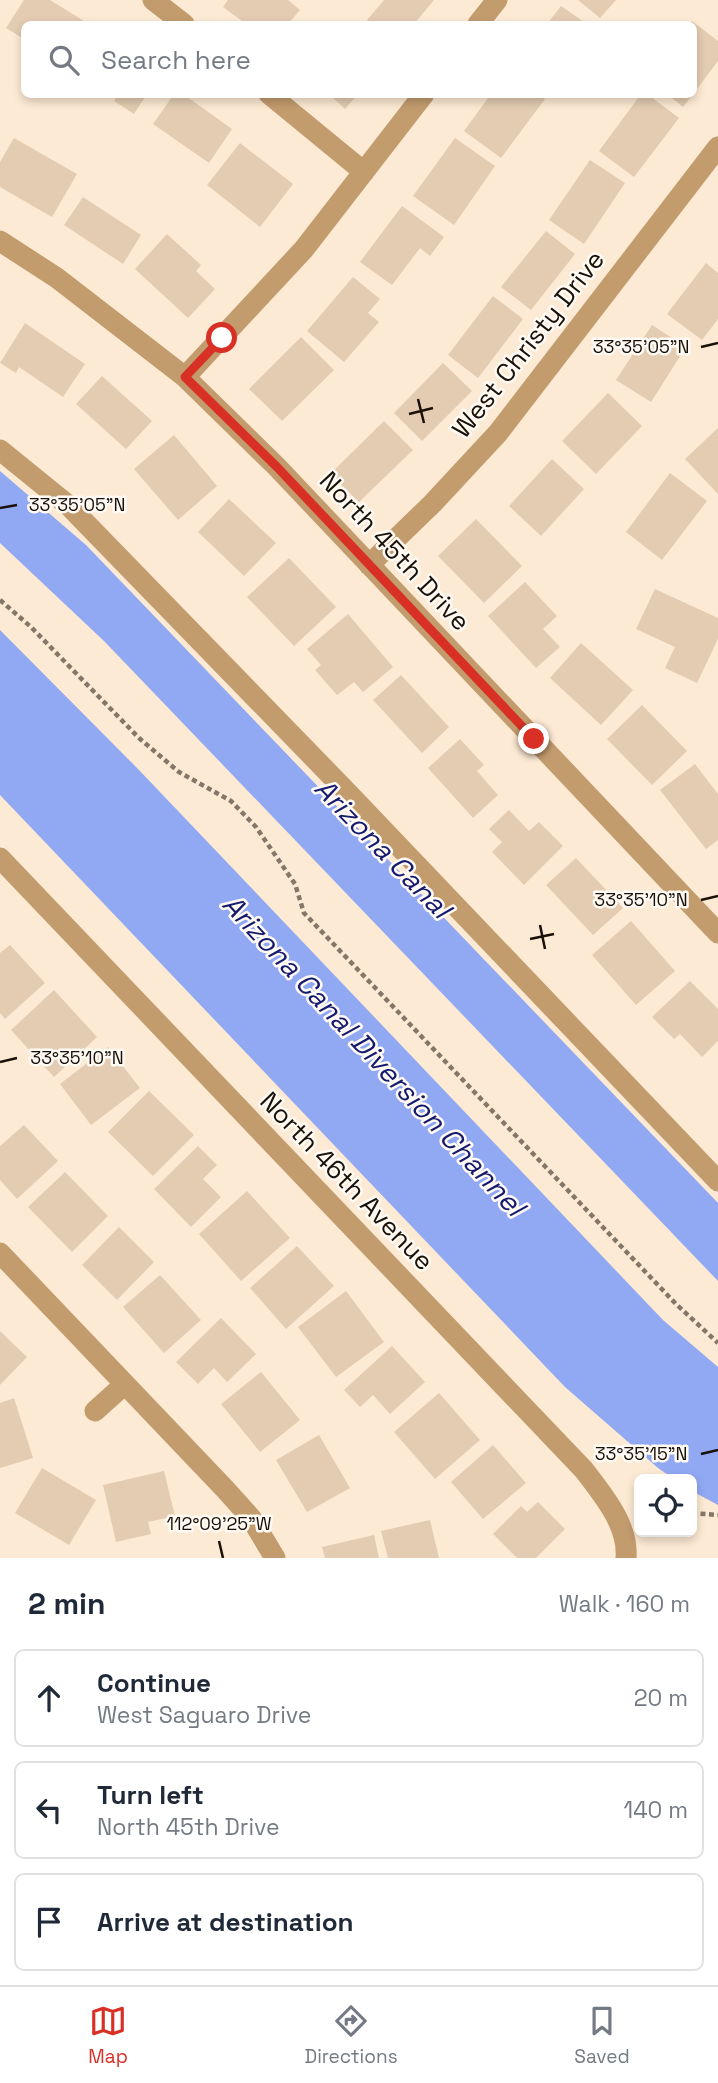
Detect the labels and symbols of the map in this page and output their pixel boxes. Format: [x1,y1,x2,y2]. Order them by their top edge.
street label: West Christy Drive [444,243,612,445]
route start [206,322,237,353]
text: 33°35'05"N [593,335,689,358]
street label: North 45th Drive [312,464,478,638]
text: 33°35'05"N [29,493,125,516]
route end [518,723,549,754]
water label: Arizona Canal [307,770,461,928]
water label: Arizona Canal Diversion Channel [215,886,535,1226]
text: 33°35'10"N [594,888,688,911]
text: 33°35'10"N [30,1046,124,1069]
street label: North 46th Avenue [253,1084,441,1278]
text: 33°35'15"N [595,1442,687,1465]
text: 112°09'25"W [167,1512,272,1535]

